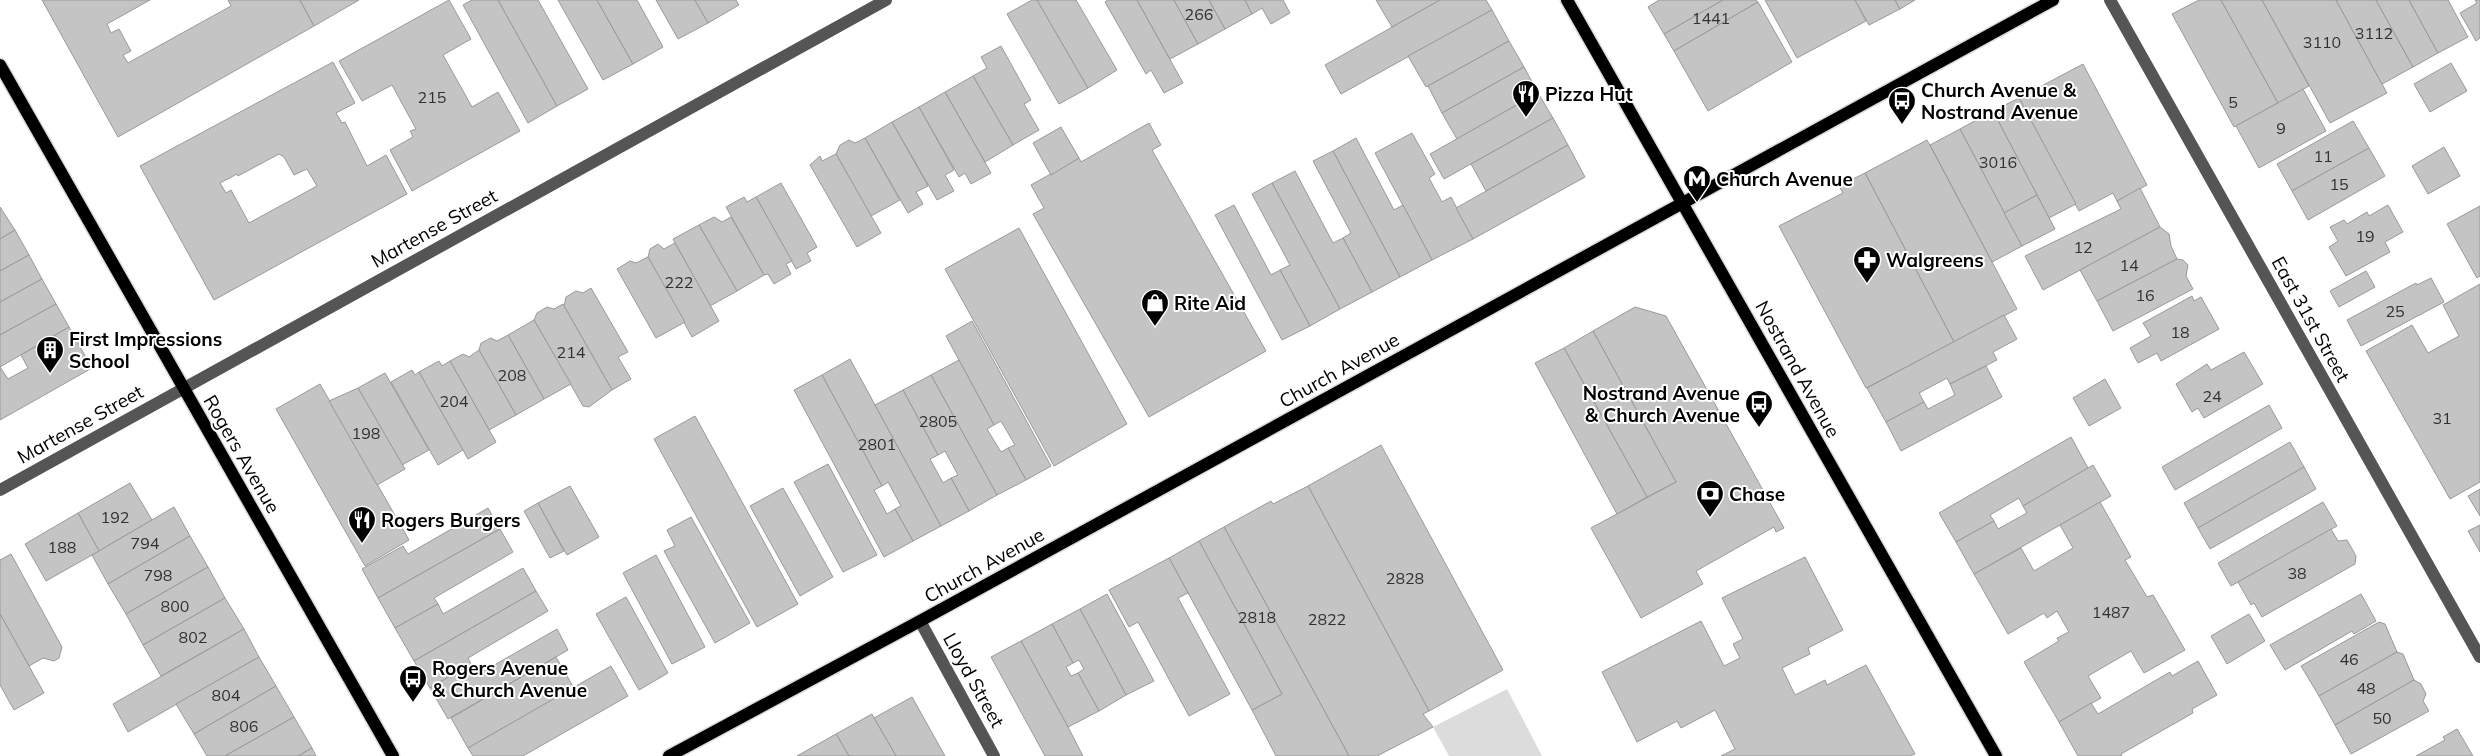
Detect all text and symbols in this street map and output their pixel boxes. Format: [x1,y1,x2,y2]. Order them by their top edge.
house number: 266 [1185,4,1213,24]
house number: 1441 [1692,8,1730,28]
house number: 3112 [2355,23,2393,43]
house number: 3110 [2303,32,2341,52]
place label: Church Avenue & Nostrand Avenue [1921,78,2078,124]
restaurant icon: Pizza Hut [1511,79,1541,118]
place label: Pizza Hut [1545,82,1633,106]
bus stop icon: Church Avenue & Nostrand Avenue [1887,86,1917,125]
house number: 215 [418,87,446,107]
house number: 5 [2228,92,2238,112]
house number: 9 [2276,118,2286,138]
house number: 11 [2313,146,2333,166]
house number: 3016 [1979,152,2017,172]
metro station icon: Church Avenue [1682,164,1712,203]
place label: Church Avenue [1716,167,1853,191]
house number: 15 [2329,174,2349,194]
street label: Martense Street [367,183,502,273]
house number: 19 [2355,226,2375,246]
house number: 12 [2073,237,2093,257]
pharmacy icon: Walgreens [1852,245,1882,284]
place label: Walgreens [1886,248,1984,272]
street label: East 31st Street [2267,252,2356,386]
house number: 14 [2119,255,2139,275]
house number: 222 [665,272,693,292]
house number: 16 [2135,285,2155,305]
shop icon: Rite Aid [1140,288,1170,327]
place label: Rite Aid [1174,291,1246,315]
street label: Nostrand Avenue [1750,296,1846,442]
house number: 25 [2385,301,2405,321]
house number: 18 [2170,322,2190,342]
place label: First Impressions School [69,327,222,373]
street label: Church Avenue [1275,327,1403,413]
building icon: First Impressions School [35,335,65,374]
house number: 214 [557,342,586,362]
house number: 208 [498,365,526,385]
street label: Martense Street [13,379,148,469]
place label: Nostrand Avenue & Church Avenue [1583,381,1740,427]
house number: 24 [2202,386,2222,406]
bus stop icon: Nostrand Avenue & Church Avenue [1744,389,1774,428]
street label: Rogers Avenue [198,390,286,518]
house number: 204 [440,391,469,411]
house number: 31 [2432,408,2452,428]
house number: 2805 [919,411,957,431]
house number: 198 [352,423,380,443]
house number: 2801 [858,434,896,454]
bank icon: Chase [1695,479,1725,518]
place label: Chase [1729,482,1785,506]
restaurant icon: Rogers Burgers [347,505,377,544]
house number: 192 [101,507,129,527]
place label: Rogers Burgers [381,508,521,532]
street label: Church Avenue [920,522,1048,608]
house number: 794 [131,533,160,553]
house number: 188 [48,537,76,557]
house number: 38 [2287,563,2307,583]
house number: 798 [144,565,172,585]
house number: 2828 [1386,568,1424,588]
house number: 800 [161,596,189,616]
house number: 1487 [2092,602,2130,622]
house number: 2818 [1238,607,1276,627]
house number: 2822 [1308,609,1346,629]
house number: 802 [179,627,207,647]
street label: Lloyd Street [938,629,1010,732]
house number: 46 [2339,649,2359,669]
place label: Rogers Avenue & Church Avenue [432,656,587,702]
bus stop icon: Rogers Avenue & Church Avenue [398,664,428,703]
house number: 48 [2356,678,2376,698]
house number: 804 [212,685,241,705]
house number: 50 [2372,708,2392,728]
house number: 806 [230,716,258,736]

